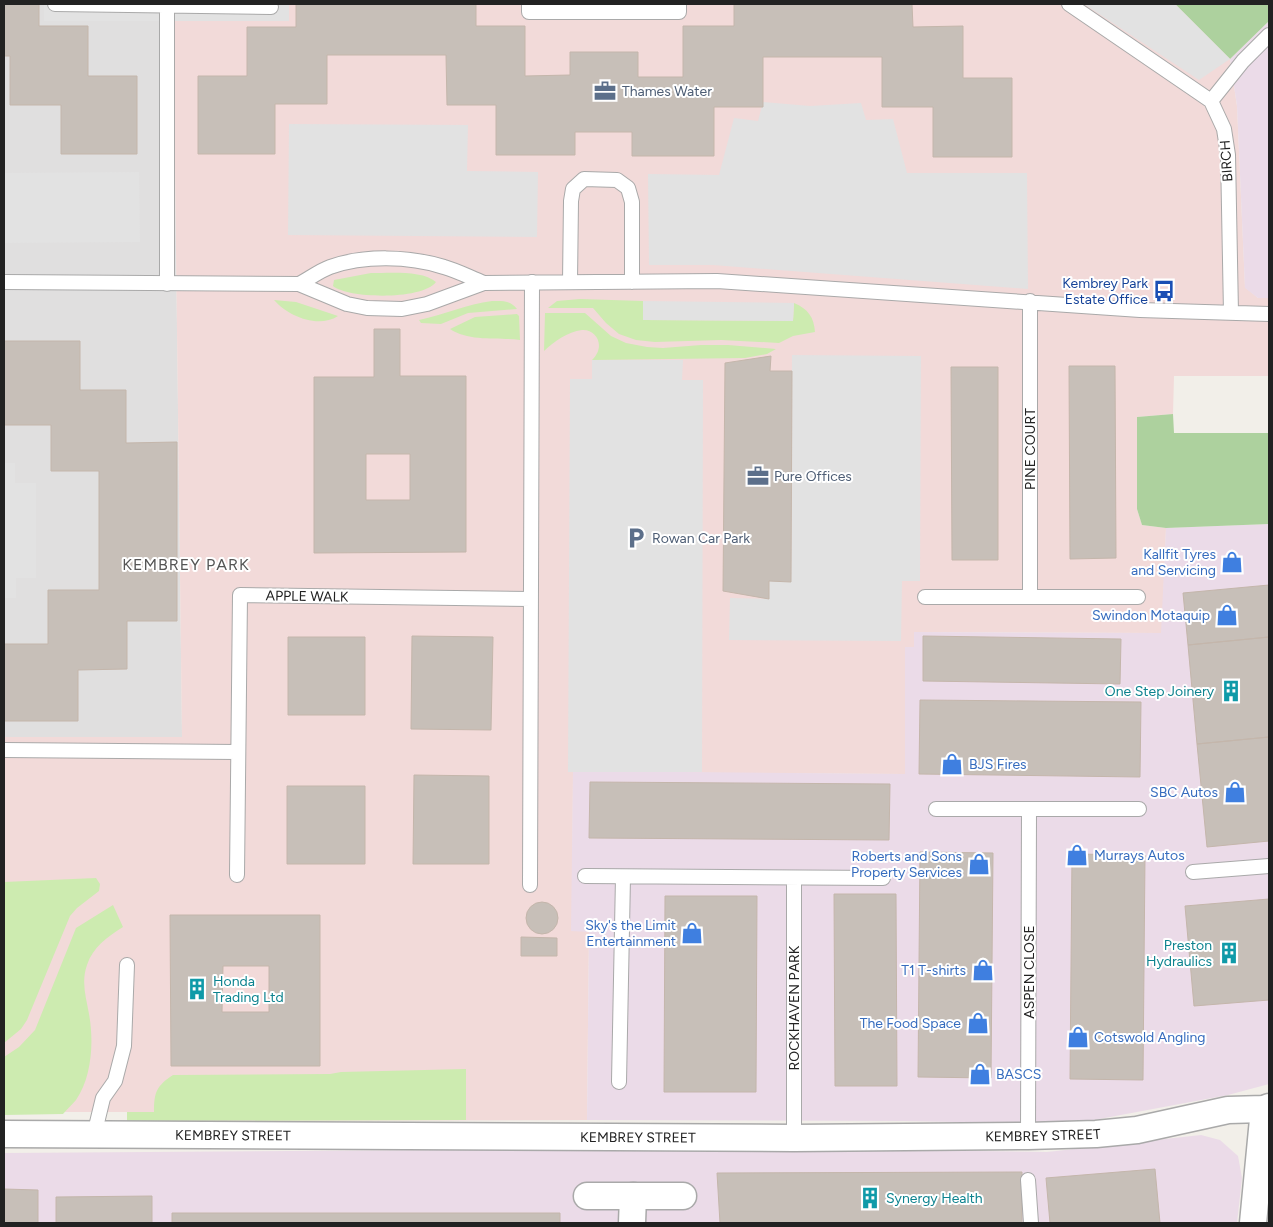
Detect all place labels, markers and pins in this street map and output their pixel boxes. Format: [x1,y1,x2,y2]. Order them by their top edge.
office icon: Thames Water [592,78,618,104]
place label: Thames Water [622,83,712,100]
place label: Kembrey Park Estate Office [1062,275,1148,308]
bus stop icon: Kembrey Park Estate Office [1151,278,1177,304]
office icon: Pure Offices [745,463,771,489]
place label: Pure Offices [774,468,852,485]
parking icon: Rowan Car Park [623,525,649,551]
place label: Rowan Car Park [652,530,750,547]
place label: Kallfit Tyres and Servicing [1131,546,1216,579]
shop icon: Kallfit Tyres and Servicing [1219,549,1245,575]
shop icon: Swindon Motaquip [1214,602,1240,628]
place label: Swindon Motaquip [1092,607,1210,624]
building icon: One Step Joinery [1218,678,1244,704]
place label: One Step Joinery [1105,683,1215,700]
shop icon: BJS Fires [939,751,965,777]
place label: BJS Fires [969,756,1027,773]
shop icon: SBC Autos [1222,779,1248,805]
place label: SBC Autos [1150,784,1218,801]
shop icon: Murrays Autos [1064,842,1090,868]
place label: Murrays Autos [1094,847,1185,864]
place label: Roberts and Sons Property Services [851,848,962,881]
shop icon: Roberts and Sons Property Services [966,851,992,877]
place label: Sky's the Limit Entertainment [585,917,676,950]
shop icon: Sky's the Limit Entertainment [679,920,705,946]
place label: Preston Hydraulics [1146,937,1212,970]
building icon: Preston Hydraulics [1216,940,1242,966]
shop icon: T1 T-shirts [970,957,996,983]
place label: T1 T-shirts [901,962,966,979]
place label: Honda Trading Ltd [213,973,284,1006]
building icon: Honda Trading Ltd [184,976,210,1002]
shop icon: The Food Space [965,1010,991,1036]
place label: The Food Space [860,1015,961,1032]
shop icon: Cotswold Angling [1065,1024,1091,1050]
place label: Cotswold Angling [1094,1029,1206,1046]
shop icon: BASCS [967,1061,993,1087]
place label: BASCS [996,1066,1041,1083]
building icon: Synergy Health [857,1185,883,1211]
place label: Synergy Health [886,1190,983,1207]

